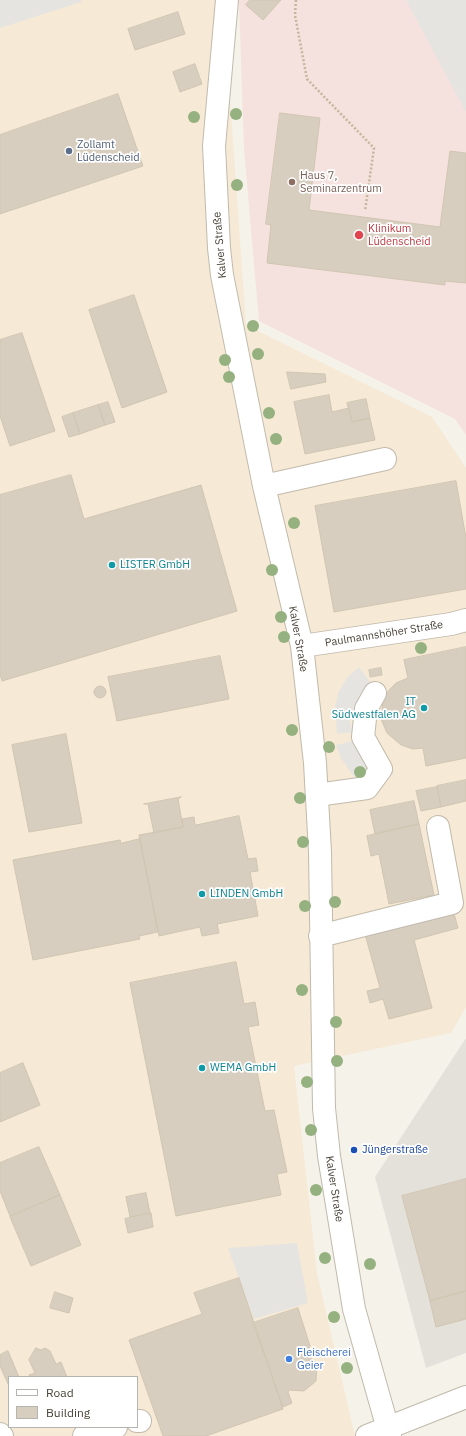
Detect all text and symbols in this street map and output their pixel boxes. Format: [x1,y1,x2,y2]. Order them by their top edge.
place label: Zollamt Lüdenscheid [77,138,140,164]
marker: Zollamt Lüdenscheid [64,146,74,156]
place label: Haus 7, Seminarzentrum [300,169,382,195]
marker: Haus 7, Seminarzentrum [287,177,297,187]
street label: Kalver Straße [211,211,229,279]
place label: Klinikum Lüdenscheid [368,222,431,248]
marker: Klinikum Lüdenscheid [353,229,365,241]
place label: LISTER GmbH [120,558,190,572]
marker: LISTER GmbH [107,560,117,570]
street label: Kalver Straße [286,605,310,673]
street label: Paulmannshöher Straße [324,618,444,650]
place label: IT Südwestfalen AG [332,695,416,721]
marker: IT Südwestfalen AG [419,703,429,713]
place label: LINDEN GmbH [210,887,283,901]
marker: LINDEN GmbH [197,889,207,899]
place label: WEMA GmbH [210,1061,276,1075]
marker: WEMA GmbH [197,1063,207,1073]
place label: Jüngerstraße [362,1143,428,1157]
marker: Jüngerstraße [349,1145,359,1155]
street label: Kalver Straße [322,1155,346,1223]
place label: Fleischerei Geier [297,1346,351,1372]
marker: Fleischerei Geier [284,1354,294,1364]
legend [8,1376,138,1428]
text: Road [46,1385,74,1400]
text: Building [46,1405,90,1420]

